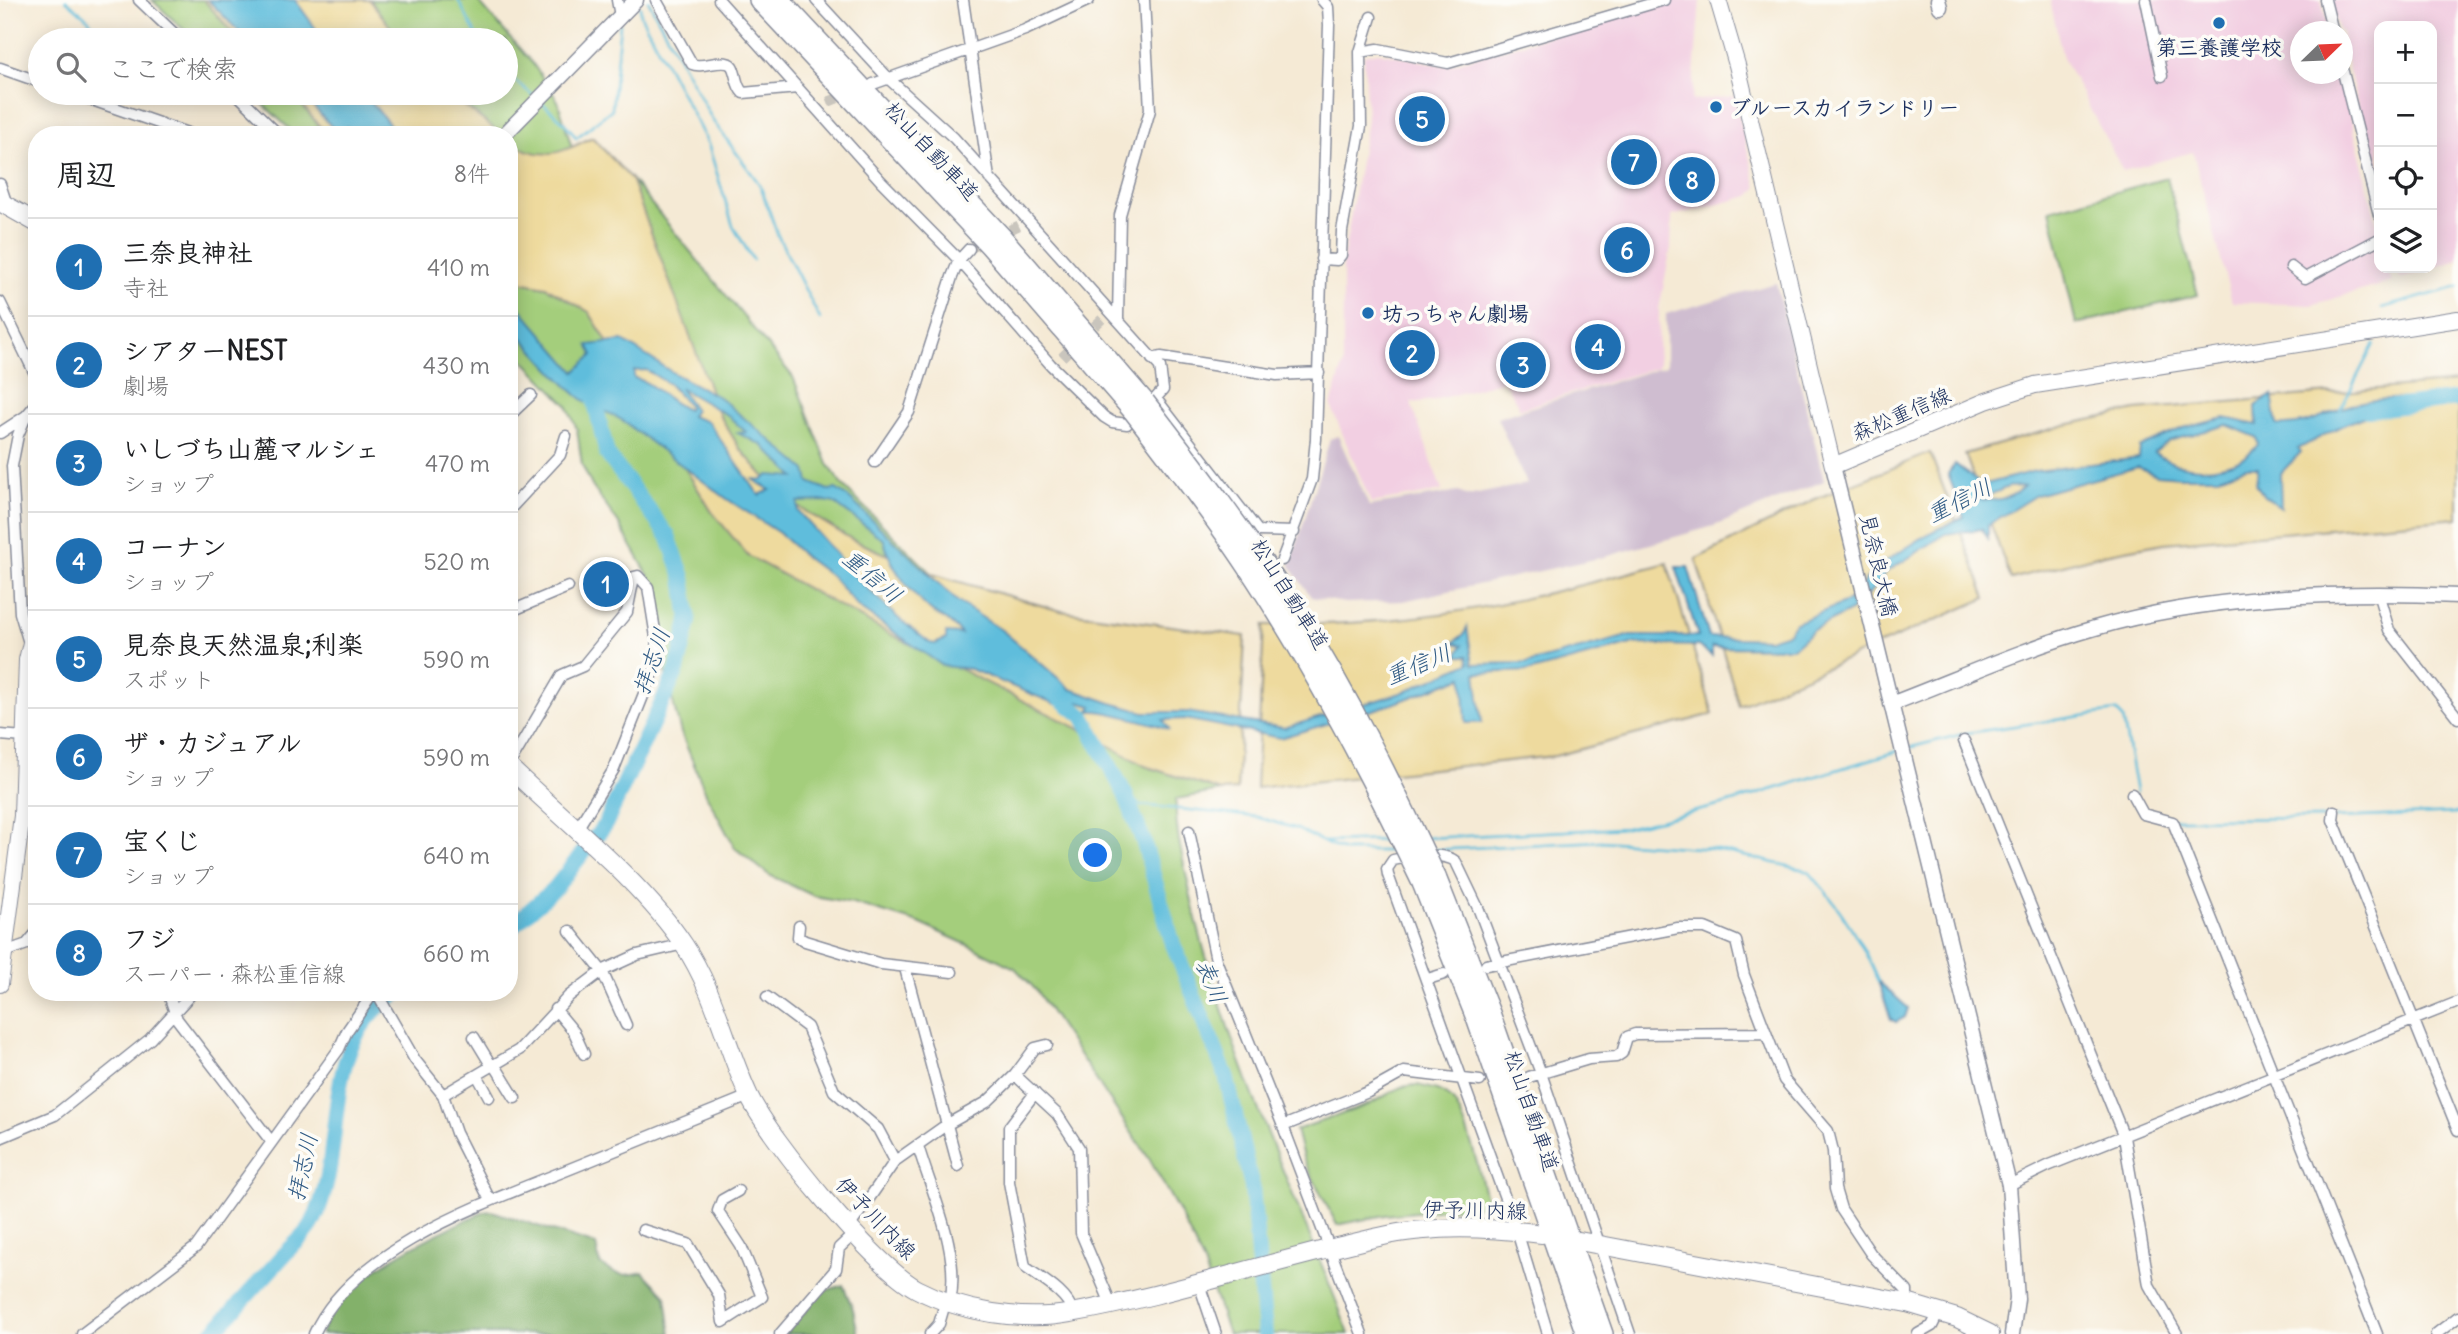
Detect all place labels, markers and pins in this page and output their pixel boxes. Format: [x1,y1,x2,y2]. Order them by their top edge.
marker: 第三養護学校 [2211,15,2227,31]
place label: 第三養護学校 [2156,34,2282,61]
pin: 5 [1399,93,1445,145]
place label: ブルースカイランドリー [1730,94,1959,121]
marker: ブルースカイランドリー [1708,99,1724,115]
pin: 7 [1611,136,1657,188]
pin: 8 [1669,154,1715,206]
pin: 6 [1604,224,1650,276]
place label: 坊っちゃん劇場 [1382,300,1529,327]
marker: 坊っちゃん劇場 [1360,305,1376,321]
pin: 4 [1575,321,1621,373]
pin: 2 [1389,327,1435,379]
pin: 3 [1500,339,1546,391]
pin: 1 [583,558,629,610]

